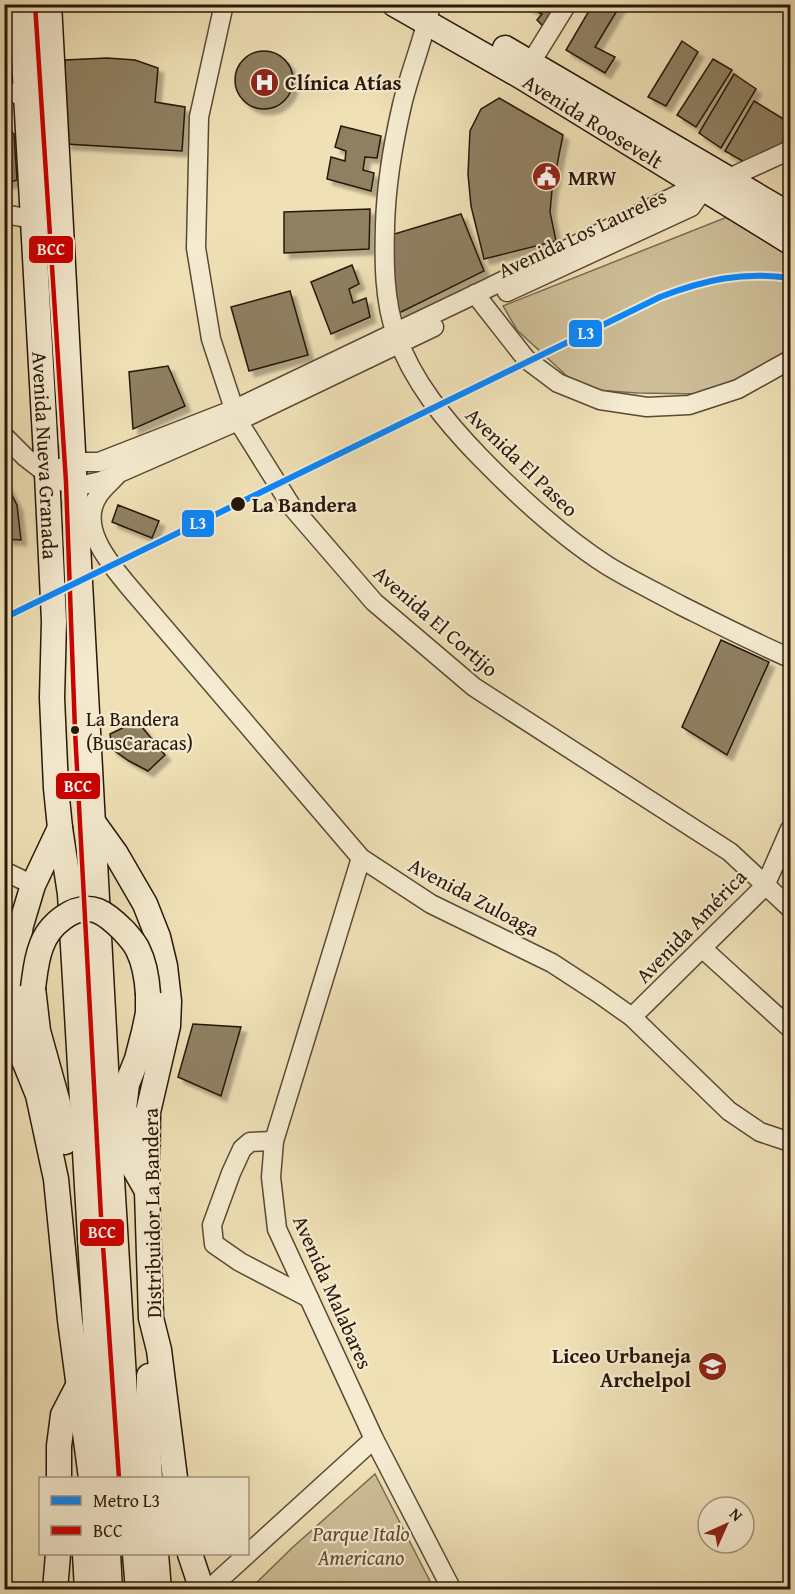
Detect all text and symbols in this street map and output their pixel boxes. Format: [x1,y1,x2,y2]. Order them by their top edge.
hospital icon: Clínica Atías [248,66,280,98]
street label: Avenida Roosevelt [517,66,670,176]
place label: Clínica Atías [285,67,402,98]
public building icon: MRW [531,161,563,193]
place label: MRW [568,162,616,193]
street label: Avenida Los Laureles [493,180,671,286]
line badge: BCC [28,235,74,264]
text: BCC [37,237,65,261]
line badge: L3 [568,319,603,348]
text: L3 [578,321,594,345]
street label: Avenida Nueva Granada [25,350,67,560]
street label: Avenida El Paseo [459,400,585,524]
place label: La Bandera [252,489,357,520]
marker: La Bandera [229,495,247,513]
line badge: L3 [181,509,215,538]
text: L3 [190,511,206,535]
street label: Avenida El Cortijo [367,558,505,684]
place label: La Bandera (BusCaracas) [86,704,193,757]
marker: La Bandera (BusCaracas) [69,724,81,736]
line badge: BCC [55,772,101,800]
text: BCC [64,774,92,798]
street label: Avenida Zuloaga [403,849,545,945]
street label: Avenida América [628,862,754,990]
street label: Distribuidor La Bandera [135,1108,169,1318]
street label: Avenida Malabares [285,1210,381,1374]
line badge: BCC [79,1218,125,1247]
text: BCC [88,1220,116,1244]
place label: Liceo Urbaneja Archelpol [552,1340,691,1395]
school or university icon: Liceo Urbaneja Archelpol [696,1351,728,1383]
legend [39,1477,249,1555]
text: Metro L3 [93,1487,160,1514]
north arrow [696,1495,756,1555]
text: N [724,1502,749,1527]
text: BCC [93,1517,123,1544]
park label: Parque Italo Americano [312,1518,409,1573]

